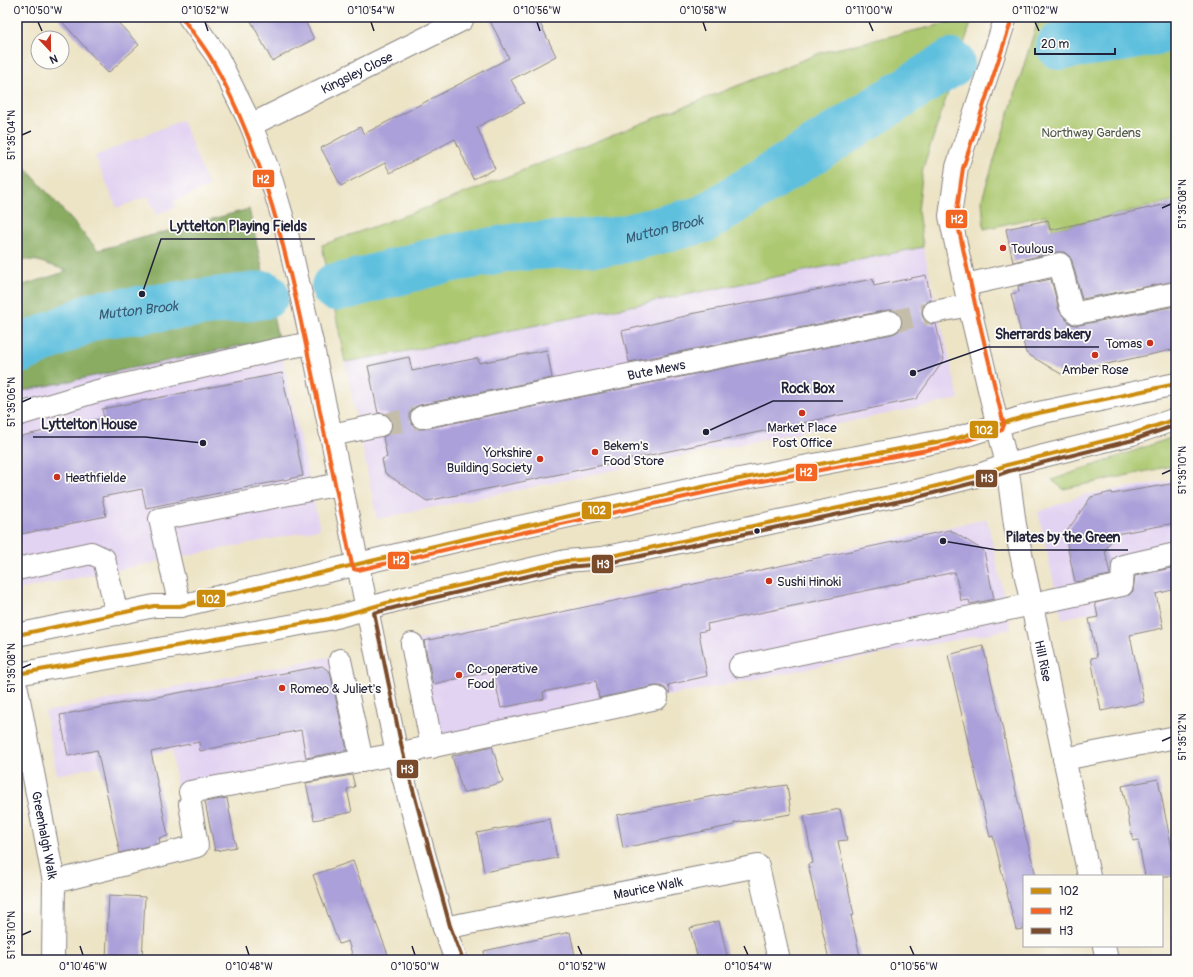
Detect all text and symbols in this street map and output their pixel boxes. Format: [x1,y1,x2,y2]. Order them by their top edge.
text: 0°10'50"W [14,5,63,17]
text: 0°10'52"W [181,5,229,17]
text: 0°10'54"W [347,5,395,17]
text: 0°10'56"W [513,5,561,17]
text: 0°10'58"W [680,5,727,17]
text: 0°11'00"W [845,5,893,17]
text: 0°11'02"W [1012,5,1058,17]
north arrow [30,30,70,70]
scale bar [1035,30,1115,56]
text: 20 m [1041,37,1070,52]
street label: Kingsley Close [319,49,396,98]
text: N [47,51,59,66]
text: 51°35'04"N [6,110,18,160]
park label: Northway Gardens [1041,125,1141,141]
line badge: H2 [252,169,275,188]
text: H2 [256,173,270,186]
text: 51°35'08"N [1177,179,1189,229]
line badge: H2 [945,209,968,229]
water label: Mutton Brook [623,211,706,248]
callout: Lyttelton Playing Fields [161,213,315,239]
text: H2 [950,213,964,226]
text: Lyttelton Playing Fields [169,218,308,235]
place label: Toulous [1011,241,1054,257]
marker: Toulous [998,243,1008,253]
water label: Mutton Brook [97,297,180,324]
callout: Sherrards bakery [987,321,1099,347]
text: Sherrards bakery [995,326,1091,343]
place label: Tomas [1105,336,1142,352]
marker: Tomas [1145,338,1155,348]
marker: Amber Rose [1090,350,1100,360]
street label: Bute Mews [626,357,687,384]
place label: Amber Rose [1062,362,1129,378]
callout: Rock Box [773,375,843,401]
text: 51°35'06"N [6,377,18,427]
text: Rock Box [781,380,835,397]
marker: Market Place Post Office [797,408,807,418]
callout: Lyttelton House [33,411,145,437]
text: Lyttelton House [41,416,138,433]
place label: Market Place Post Office [767,420,837,451]
line badge: 102 [969,420,999,439]
text: 102 [975,424,993,437]
place label: Bekem's Food Store [603,438,665,469]
place label: Yorkshire Building Society [447,445,533,476]
text: 51°35'10"N [1177,446,1189,494]
marker: Bekem's Food Store [590,447,600,457]
marker: Yorkshire Building Society [535,454,545,464]
line badge: H2 [795,463,818,482]
text: H2 [799,466,813,479]
line badge: H3 [975,469,998,488]
place label: Heathfielde [65,470,127,486]
marker: Heathfielde [52,472,62,482]
text: H3 [980,472,994,485]
line badge: 102 [581,501,612,520]
text: 102 [588,504,606,517]
callout: Pilates by the Green [997,524,1128,550]
unlabelled marker [752,526,762,536]
text: Pilates by the Green [1006,529,1121,546]
line badge: H2 [387,551,410,570]
text: H2 [392,554,406,567]
line badge: H3 [591,554,614,574]
text: H3 [596,558,610,571]
place label: Sushi Hinoki [777,574,841,590]
marker: Sushi Hinoki [764,576,774,586]
line badge: 102 [196,589,226,608]
text: 102 [202,593,220,606]
street label: Hill Rise [1031,639,1055,684]
text: 51°35'08"N [6,643,18,693]
place label: Co-operative Food [467,661,538,692]
marker: Co-operative Food [454,670,464,680]
place label: Romeo & Juliet's [290,681,381,697]
marker: Romeo & Juliet's [277,683,287,693]
text: 51°35'12"N [1177,713,1189,761]
line badge: H3 [396,759,419,779]
text: H3 [400,763,414,776]
street label: Greenhalgh Walk [28,790,60,882]
street label: Maurice Walk [612,874,685,903]
legend [1023,875,1163,947]
text: 102 [1059,884,1079,899]
text: H2 [1059,904,1074,919]
text: 51°35'10"N [6,911,18,959]
text: H3 [1059,924,1074,939]
text: 0°10'46"W [59,961,108,973]
text: 0°10'48"W [225,961,273,973]
text: 0°10'50"W [391,961,440,973]
text: 0°10'52"W [558,961,606,973]
text: 0°10'54"W [724,961,772,973]
text: 0°10'56"W [890,961,938,973]

